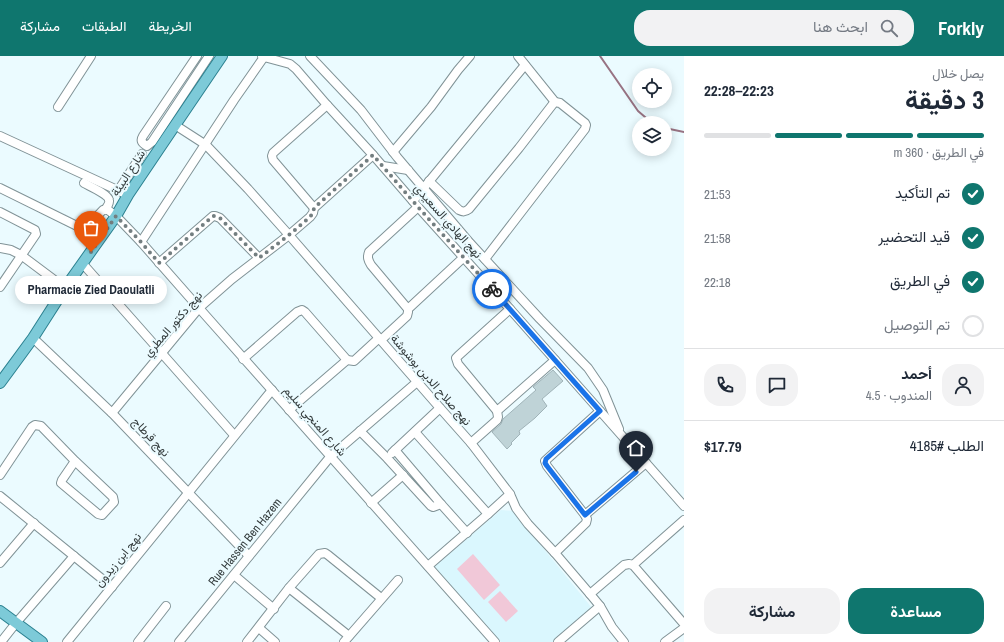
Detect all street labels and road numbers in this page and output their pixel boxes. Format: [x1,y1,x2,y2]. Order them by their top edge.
street label: شارع البيئة [107,147,150,200]
street label: نهج الهادي السعيدي [409,180,486,263]
street label: نهج دكتور المطري [140,288,207,362]
street label: نهج صلاح الدين بوشوشة [386,331,475,430]
street label: شارع المنجي سليم [279,383,350,461]
street label: نهج قرطاج [128,414,173,461]
street label: Rue Hassen Ben Hazem [205,495,285,589]
street label: نهج ابن زيدون [91,529,146,591]

